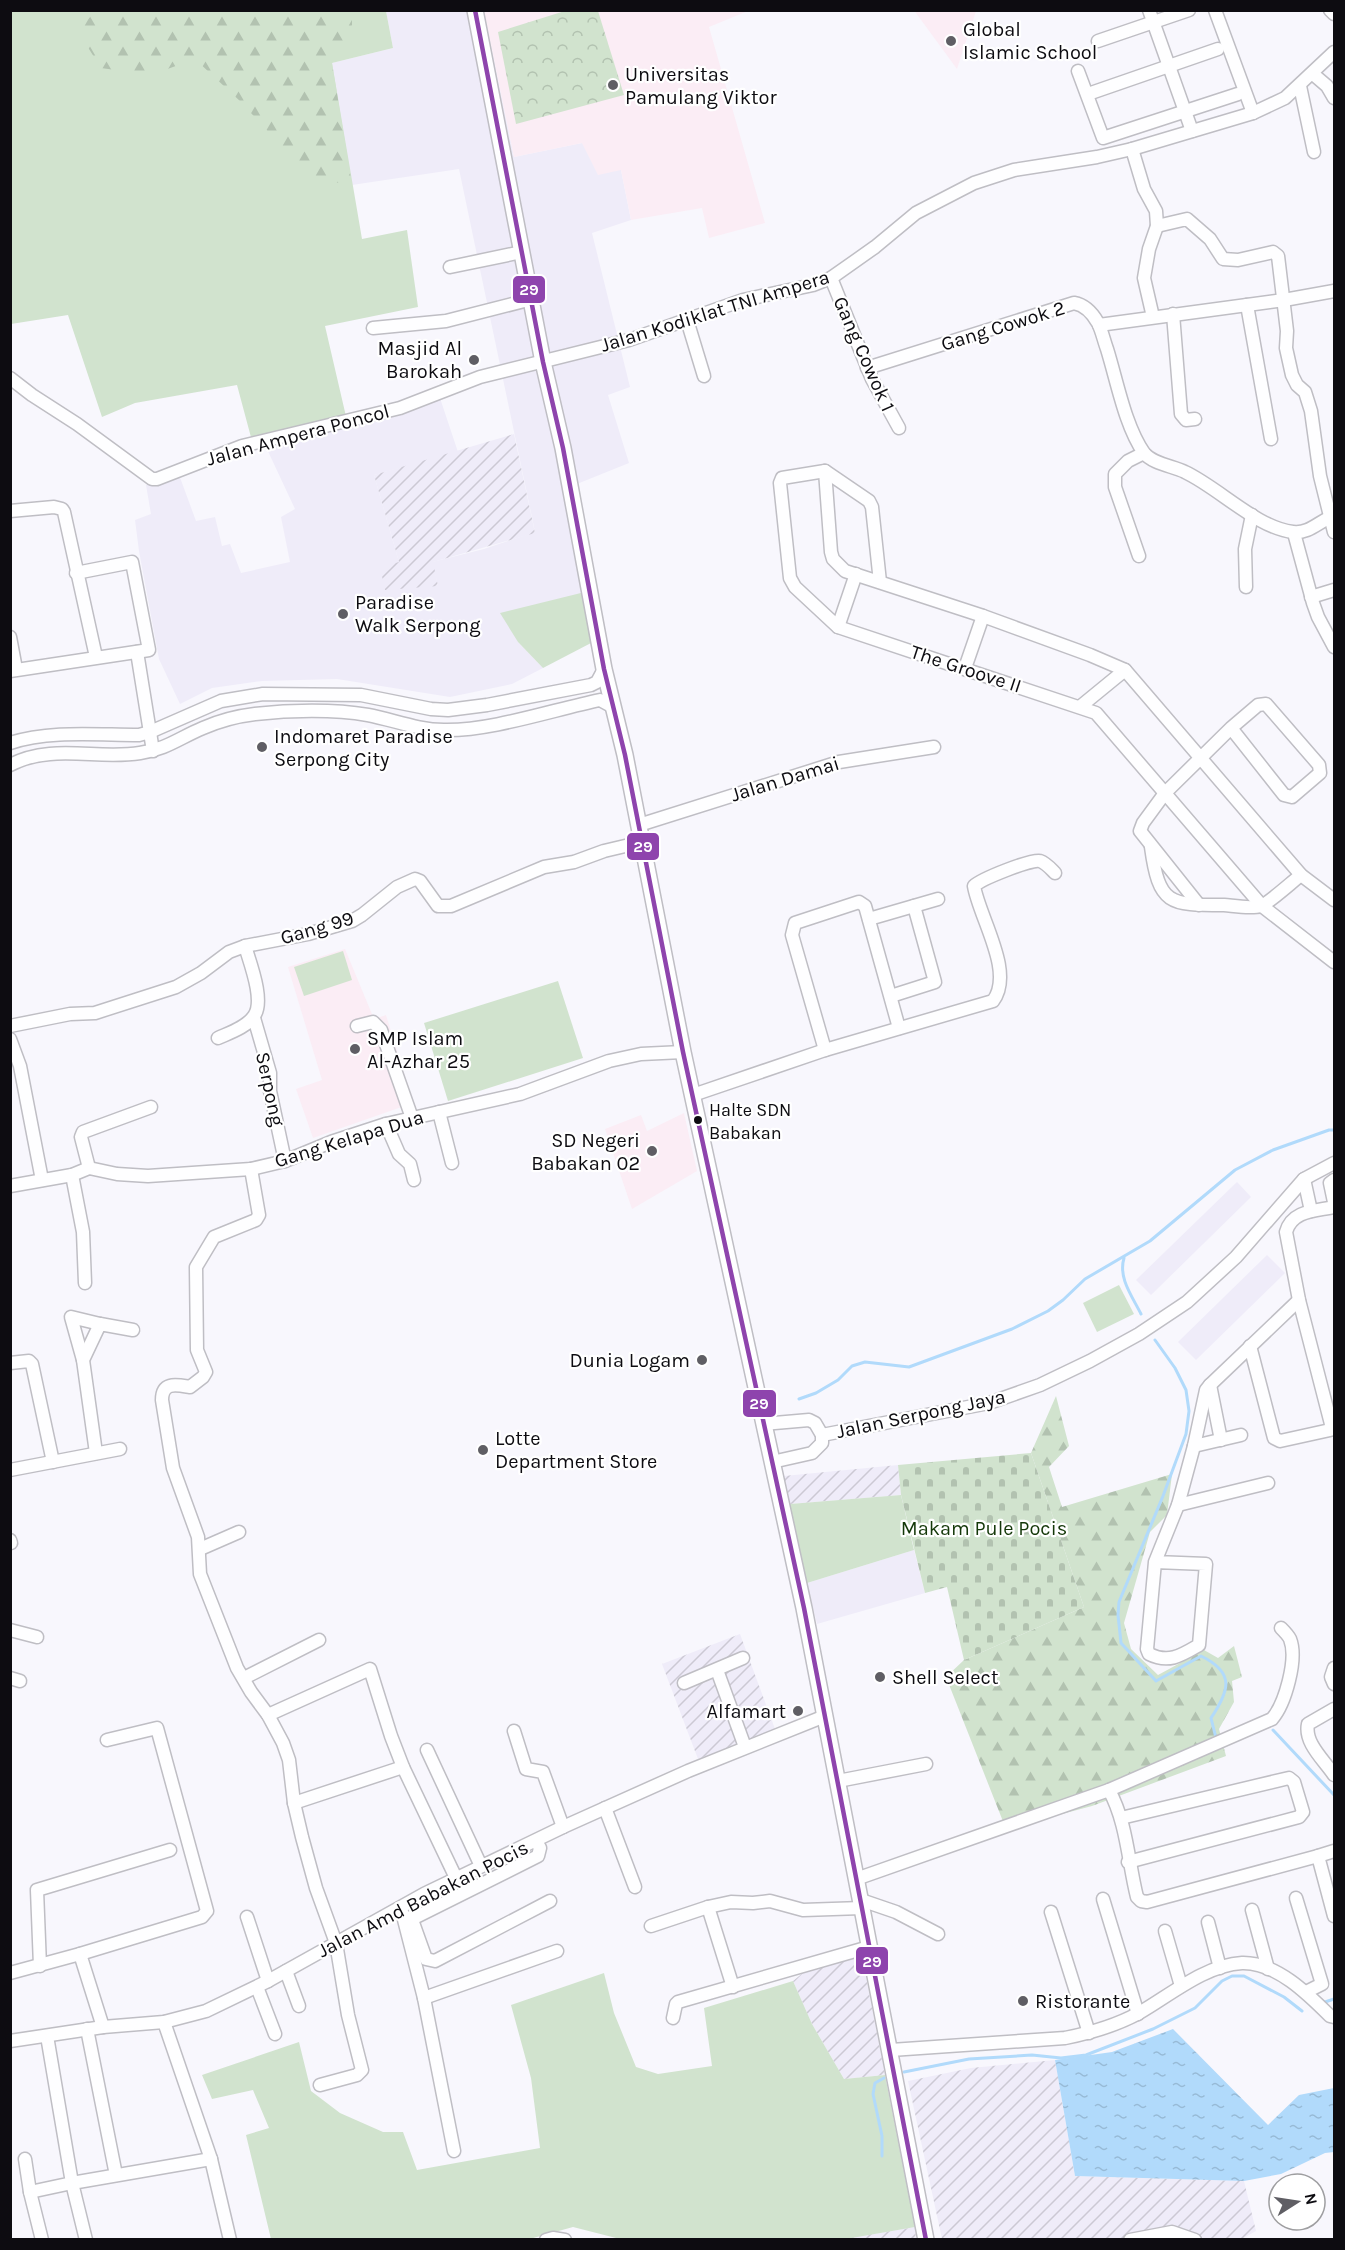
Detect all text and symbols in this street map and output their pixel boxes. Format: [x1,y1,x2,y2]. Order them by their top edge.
place label: Global Islamic School [963,18,1097,64]
marker: Global Islamic School [944,34,958,48]
place label: Universitas Pamulang Viktor [625,63,778,109]
marker: Universitas Pamulang Viktor [606,78,620,92]
street label: Jalan Kodiklat TNI Ampera [598,265,832,357]
line badge: 29 [512,275,546,304]
text: 29 [519,280,539,299]
street label: Gang Cowok 1 [828,293,900,415]
street label: Gang Cowok 2 [938,296,1068,356]
place label: Masjid Al Barokah [378,337,462,383]
marker: Masjid Al Barokah [467,353,481,367]
street label: Jalan Ampera Poncol [204,399,392,471]
place label: Paradise Walk Serpong [355,591,480,637]
marker: Paradise Walk Serpong [336,607,350,621]
street label: The Groove II [908,640,1024,698]
place label: Indomaret Paradise Serpong City [274,725,453,771]
marker: Indomaret Paradise Serpong City [255,740,269,754]
street label: Jalan Damai [728,752,842,806]
line badge: 29 [626,832,660,861]
text: 29 [633,837,653,856]
street label: Gang 99 [278,907,356,949]
place label: SMP Islam Al-Azhar 25 [367,1027,470,1073]
marker: SMP Islam Al-Azhar 25 [348,1042,362,1056]
street label: Serpong [251,1050,289,1128]
place label: Halte SDN Babakan [709,1099,791,1144]
street label: Gang Kelapa Dua [272,1105,426,1173]
marker: Halte SDN Babakan [692,1114,704,1126]
place label: SD Negeri Babakan 02 [531,1129,640,1175]
marker: SD Negeri Babakan 02 [645,1144,659,1158]
place label: Dunia Logam [570,1349,690,1372]
marker: Dunia Logam [695,1353,709,1367]
street label: Jalan Serpong Jaya [834,1385,1008,1443]
line badge: 29 [742,1389,777,1418]
text: 29 [749,1394,769,1413]
place label: Lotte Department Store [495,1427,657,1473]
marker: Lotte Department Store [476,1443,490,1457]
park label: Makam Pule Pocis [901,1517,1067,1540]
place label: Shell Select [892,1666,999,1689]
marker: Shell Select [873,1670,887,1684]
place label: Alfamart [707,1700,786,1723]
marker: Alfamart [791,1704,805,1718]
street label: Jalan Amd Babakan Pocis [314,1836,532,1962]
line badge: 29 [855,1946,889,1975]
text: 29 [862,1952,882,1971]
place label: Ristorante [1035,1990,1130,2013]
marker: Ristorante [1016,1994,1030,2008]
north arrow [1267,2172,1327,2232]
text: N [1301,2191,1322,2207]

